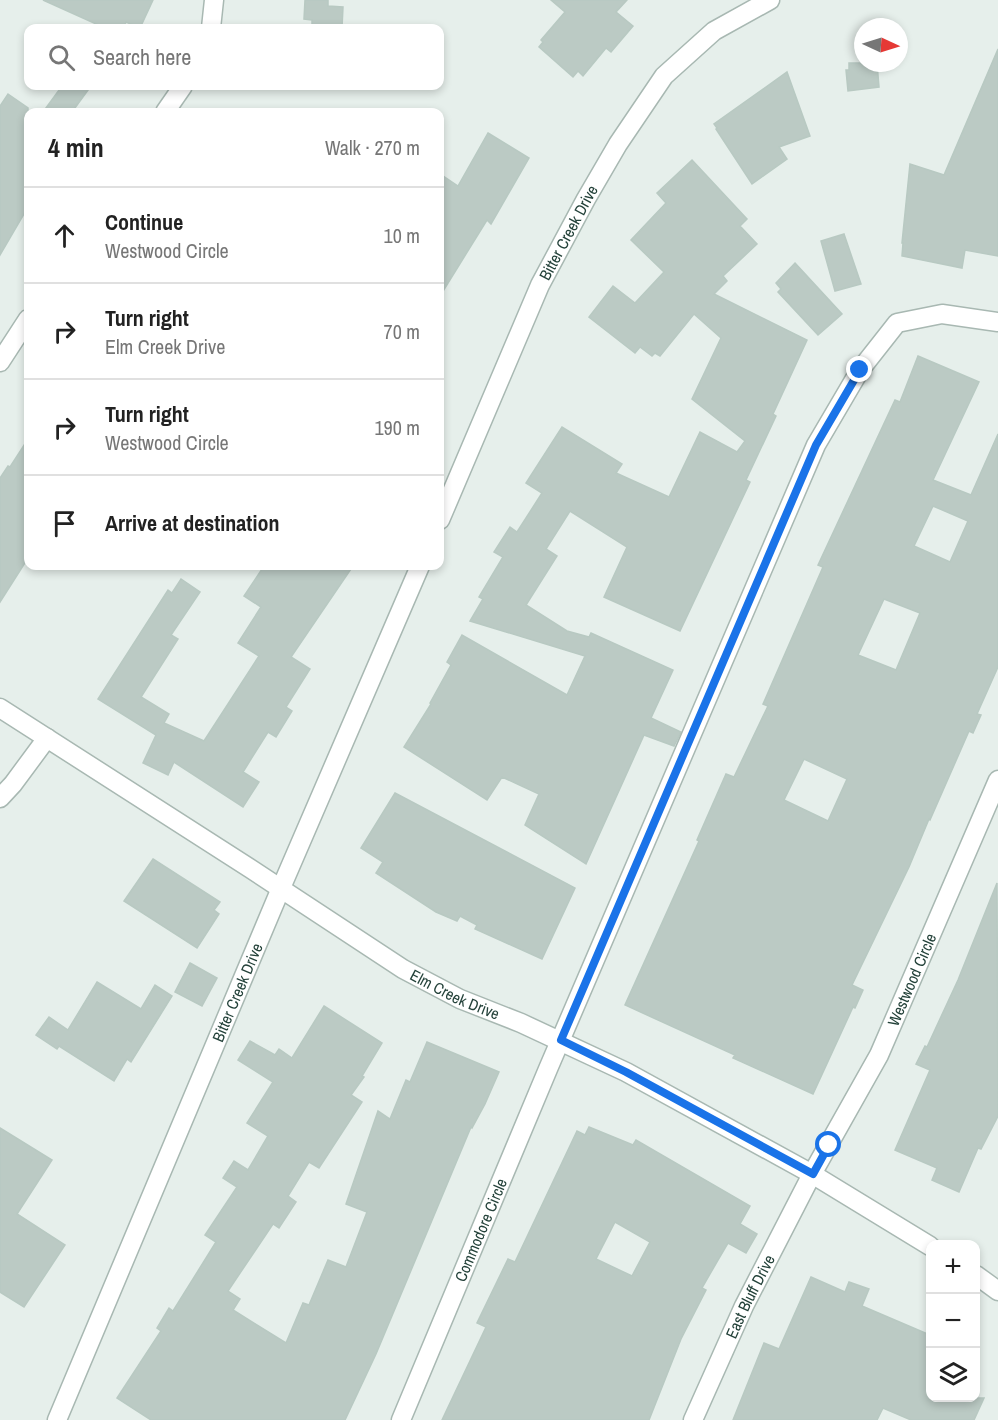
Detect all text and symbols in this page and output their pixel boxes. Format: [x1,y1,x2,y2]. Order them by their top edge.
north arrow [854,18,908,72]
search box [24,24,444,90]
icon: search [45,41,78,74]
text: Search here [93,42,191,72]
text: 4 min [48,130,104,165]
text: Walk · 270 m [325,134,420,161]
street label: Bitter Creek Drive [534,181,603,284]
text: Continue [105,207,183,237]
icon: ahead [48,219,81,252]
text: 10 m [384,222,420,249]
text: Westwood Circle [105,237,229,264]
text: Turn right [105,303,189,333]
icon: right [48,315,81,348]
text: 70 m [384,318,420,345]
text: Elm Creek Drive [105,333,225,360]
route end [846,356,872,382]
text: Turn right [105,399,189,429]
icon: right [48,411,81,444]
text: 190 m [374,414,420,441]
text: Westwood Circle [105,429,229,456]
icon: arrive [48,507,81,540]
text: Arrive at destination [105,508,279,538]
street label: Westwood Circle [882,930,941,1029]
street label: Bitter Creek Drive [207,940,268,1045]
street label: Elm Creek Drive [406,964,503,1024]
route start [815,1131,841,1157]
street label: Commodore Circle [449,1175,512,1285]
map controls [926,1240,980,1402]
button: + [926,1240,980,1294]
street label: East Bluff Drive [720,1251,780,1342]
button: − [926,1294,980,1348]
button: layers [926,1348,980,1402]

